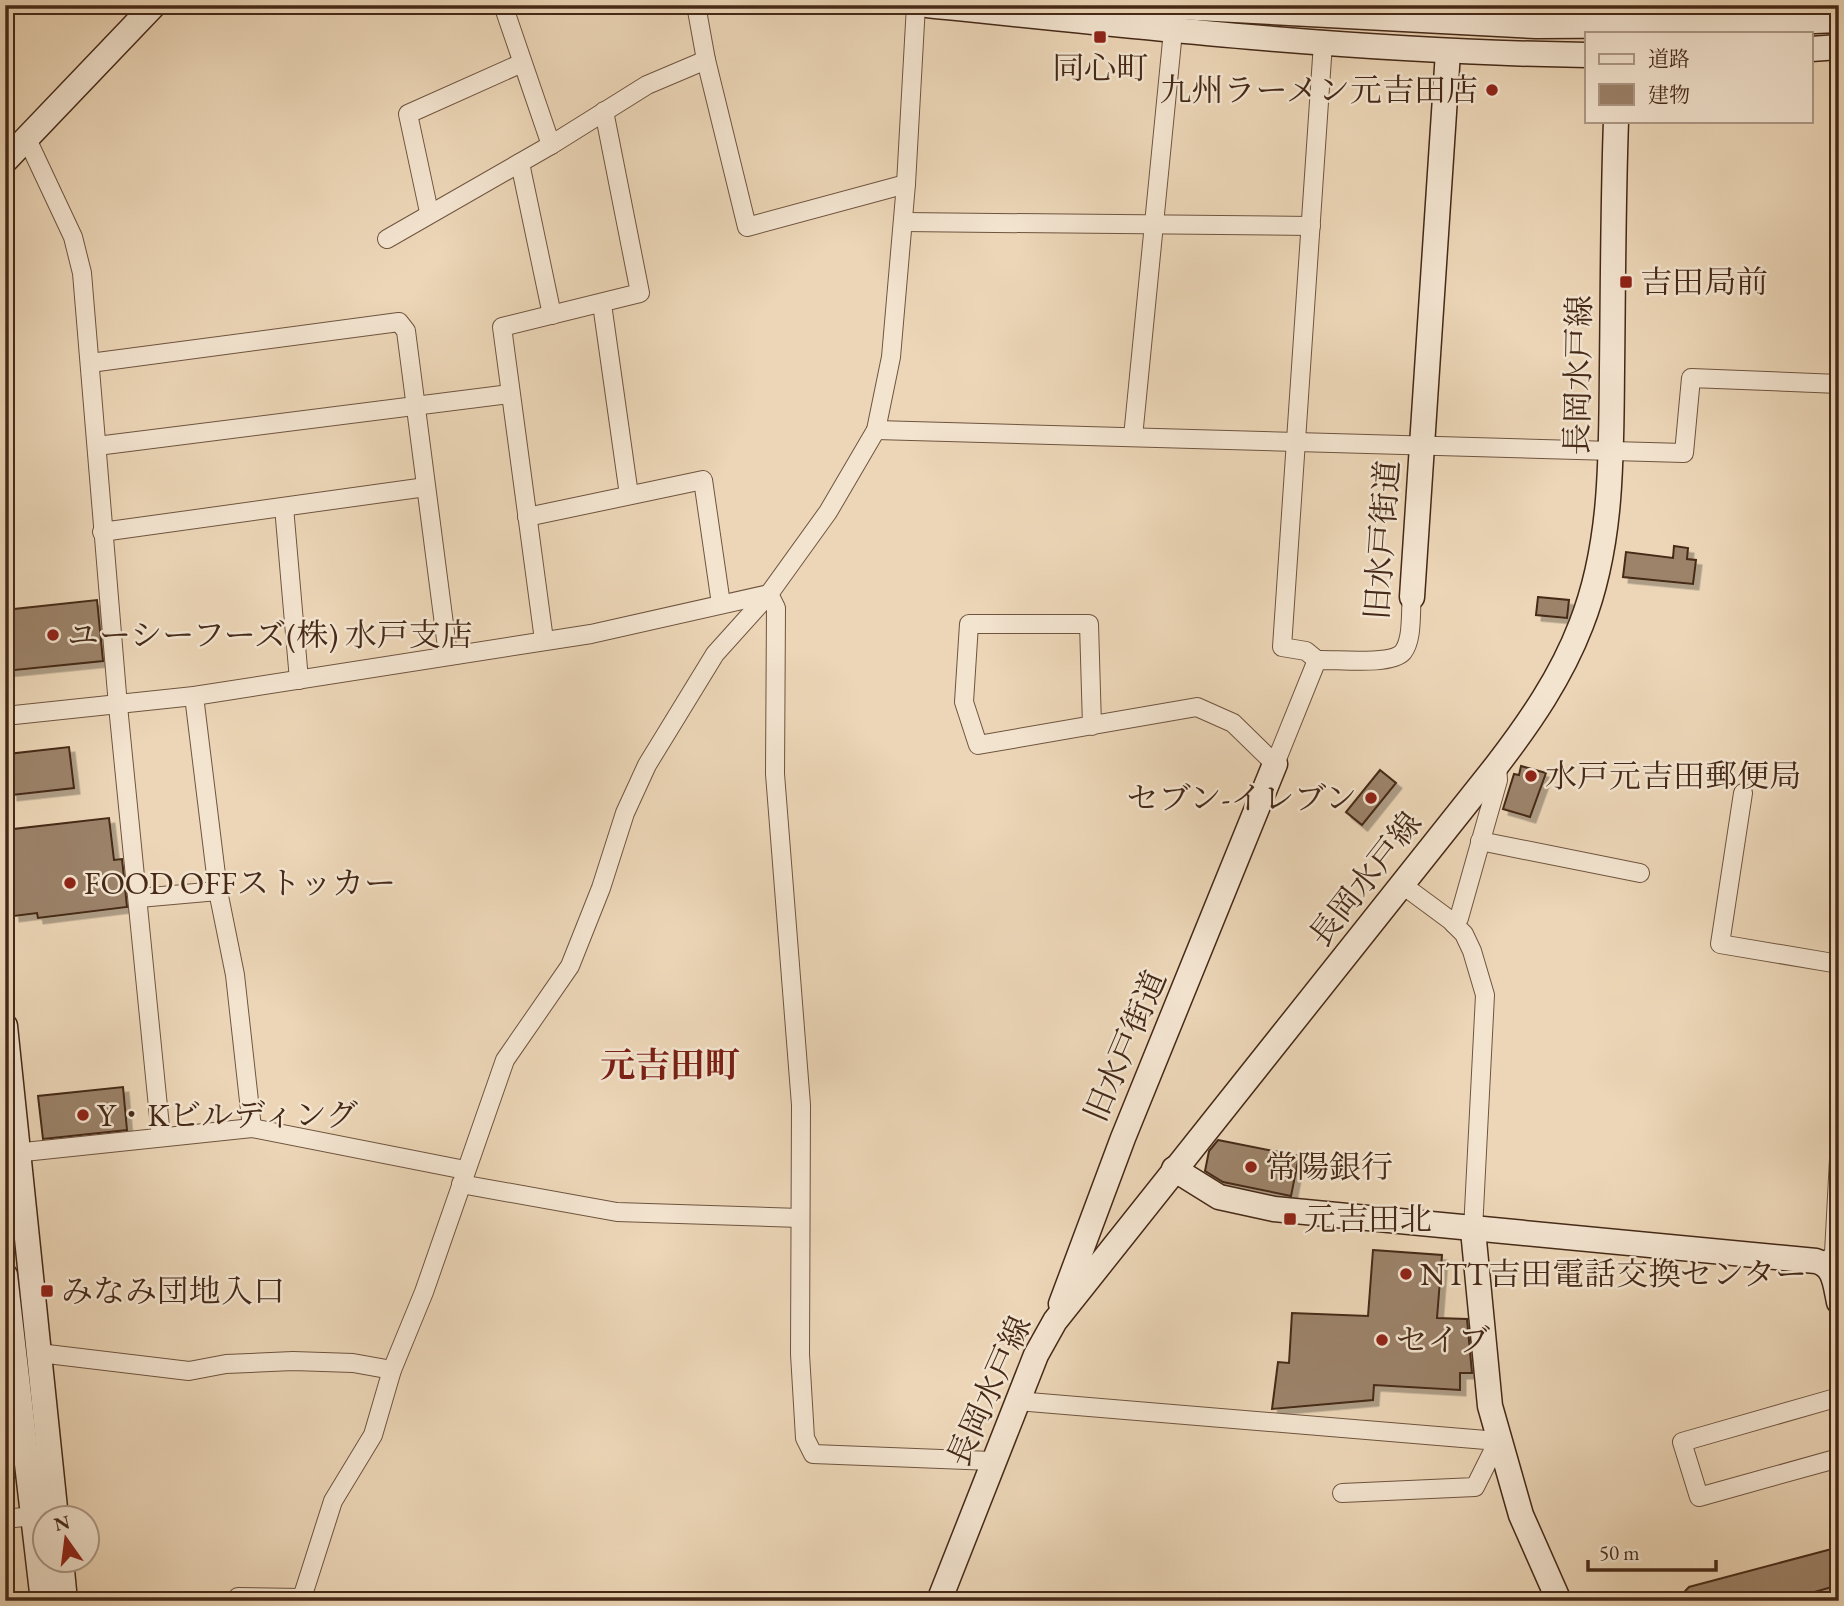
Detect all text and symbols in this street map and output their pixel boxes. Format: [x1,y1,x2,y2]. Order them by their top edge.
marker: 同心町 [1092,29,1108,45]
legend [1585,32,1812,122]
text: 道路 [1648,45,1690,72]
place label: 同心町 [1052,47,1148,89]
place label: 九州ラーメン元吉田店 [1160,69,1478,111]
text: 建物 [1648,81,1690,108]
marker: 九州ラーメン元吉田店 [1484,82,1500,98]
place label: 吉田局前 [1640,261,1768,303]
marker: 吉田局前 [1618,274,1634,290]
street label: 長岡水戸線 [1556,295,1600,455]
street label: 旧水戸街道 [1355,459,1409,621]
place label: ユーシーフーズ(株) 水戸支店 [67,614,473,656]
marker: ユーシーフーズ(株) 水戸支店 [45,627,61,643]
place label: 水戸元吉田郵便局 [1545,755,1801,797]
marker: 水戸元吉田郵便局 [1523,768,1539,784]
place label: セブン-イレブン [1127,777,1357,819]
marker: セブン-イレブン [1363,790,1379,806]
street label: 長岡水戸線 [1299,803,1431,955]
place label: FOOD OFFストッカー [84,862,396,904]
marker: FOOD OFFストッカー [62,875,78,891]
street label: 旧水戸街道 [1074,964,1176,1128]
district label: 元吉田町 [600,1042,740,1087]
place label: Y・Kビルディング [97,1094,358,1136]
marker: Y・Kビルディング [75,1107,91,1123]
place label: 常陽銀行 [1265,1146,1393,1188]
marker: 常陽銀行 [1243,1159,1259,1175]
place label: 元吉田北 [1304,1198,1432,1240]
marker: 元吉田北 [1282,1211,1298,1227]
place label: NTT吉田電話交換センター [1420,1253,1807,1295]
marker: NTT吉田電話交換センター [1398,1266,1414,1282]
place label: みなみ団地入口 [61,1270,285,1312]
marker: みなみ団地入口 [39,1283,55,1299]
street label: 長岡水戸線 [937,1309,1041,1473]
place label: セイブ [1396,1319,1490,1361]
marker: セイブ [1374,1332,1390,1348]
north arrow [32,1504,102,1574]
text: N [52,1509,73,1537]
scale bar [1588,1529,1716,1573]
text: 50 m [1599,1539,1640,1566]

